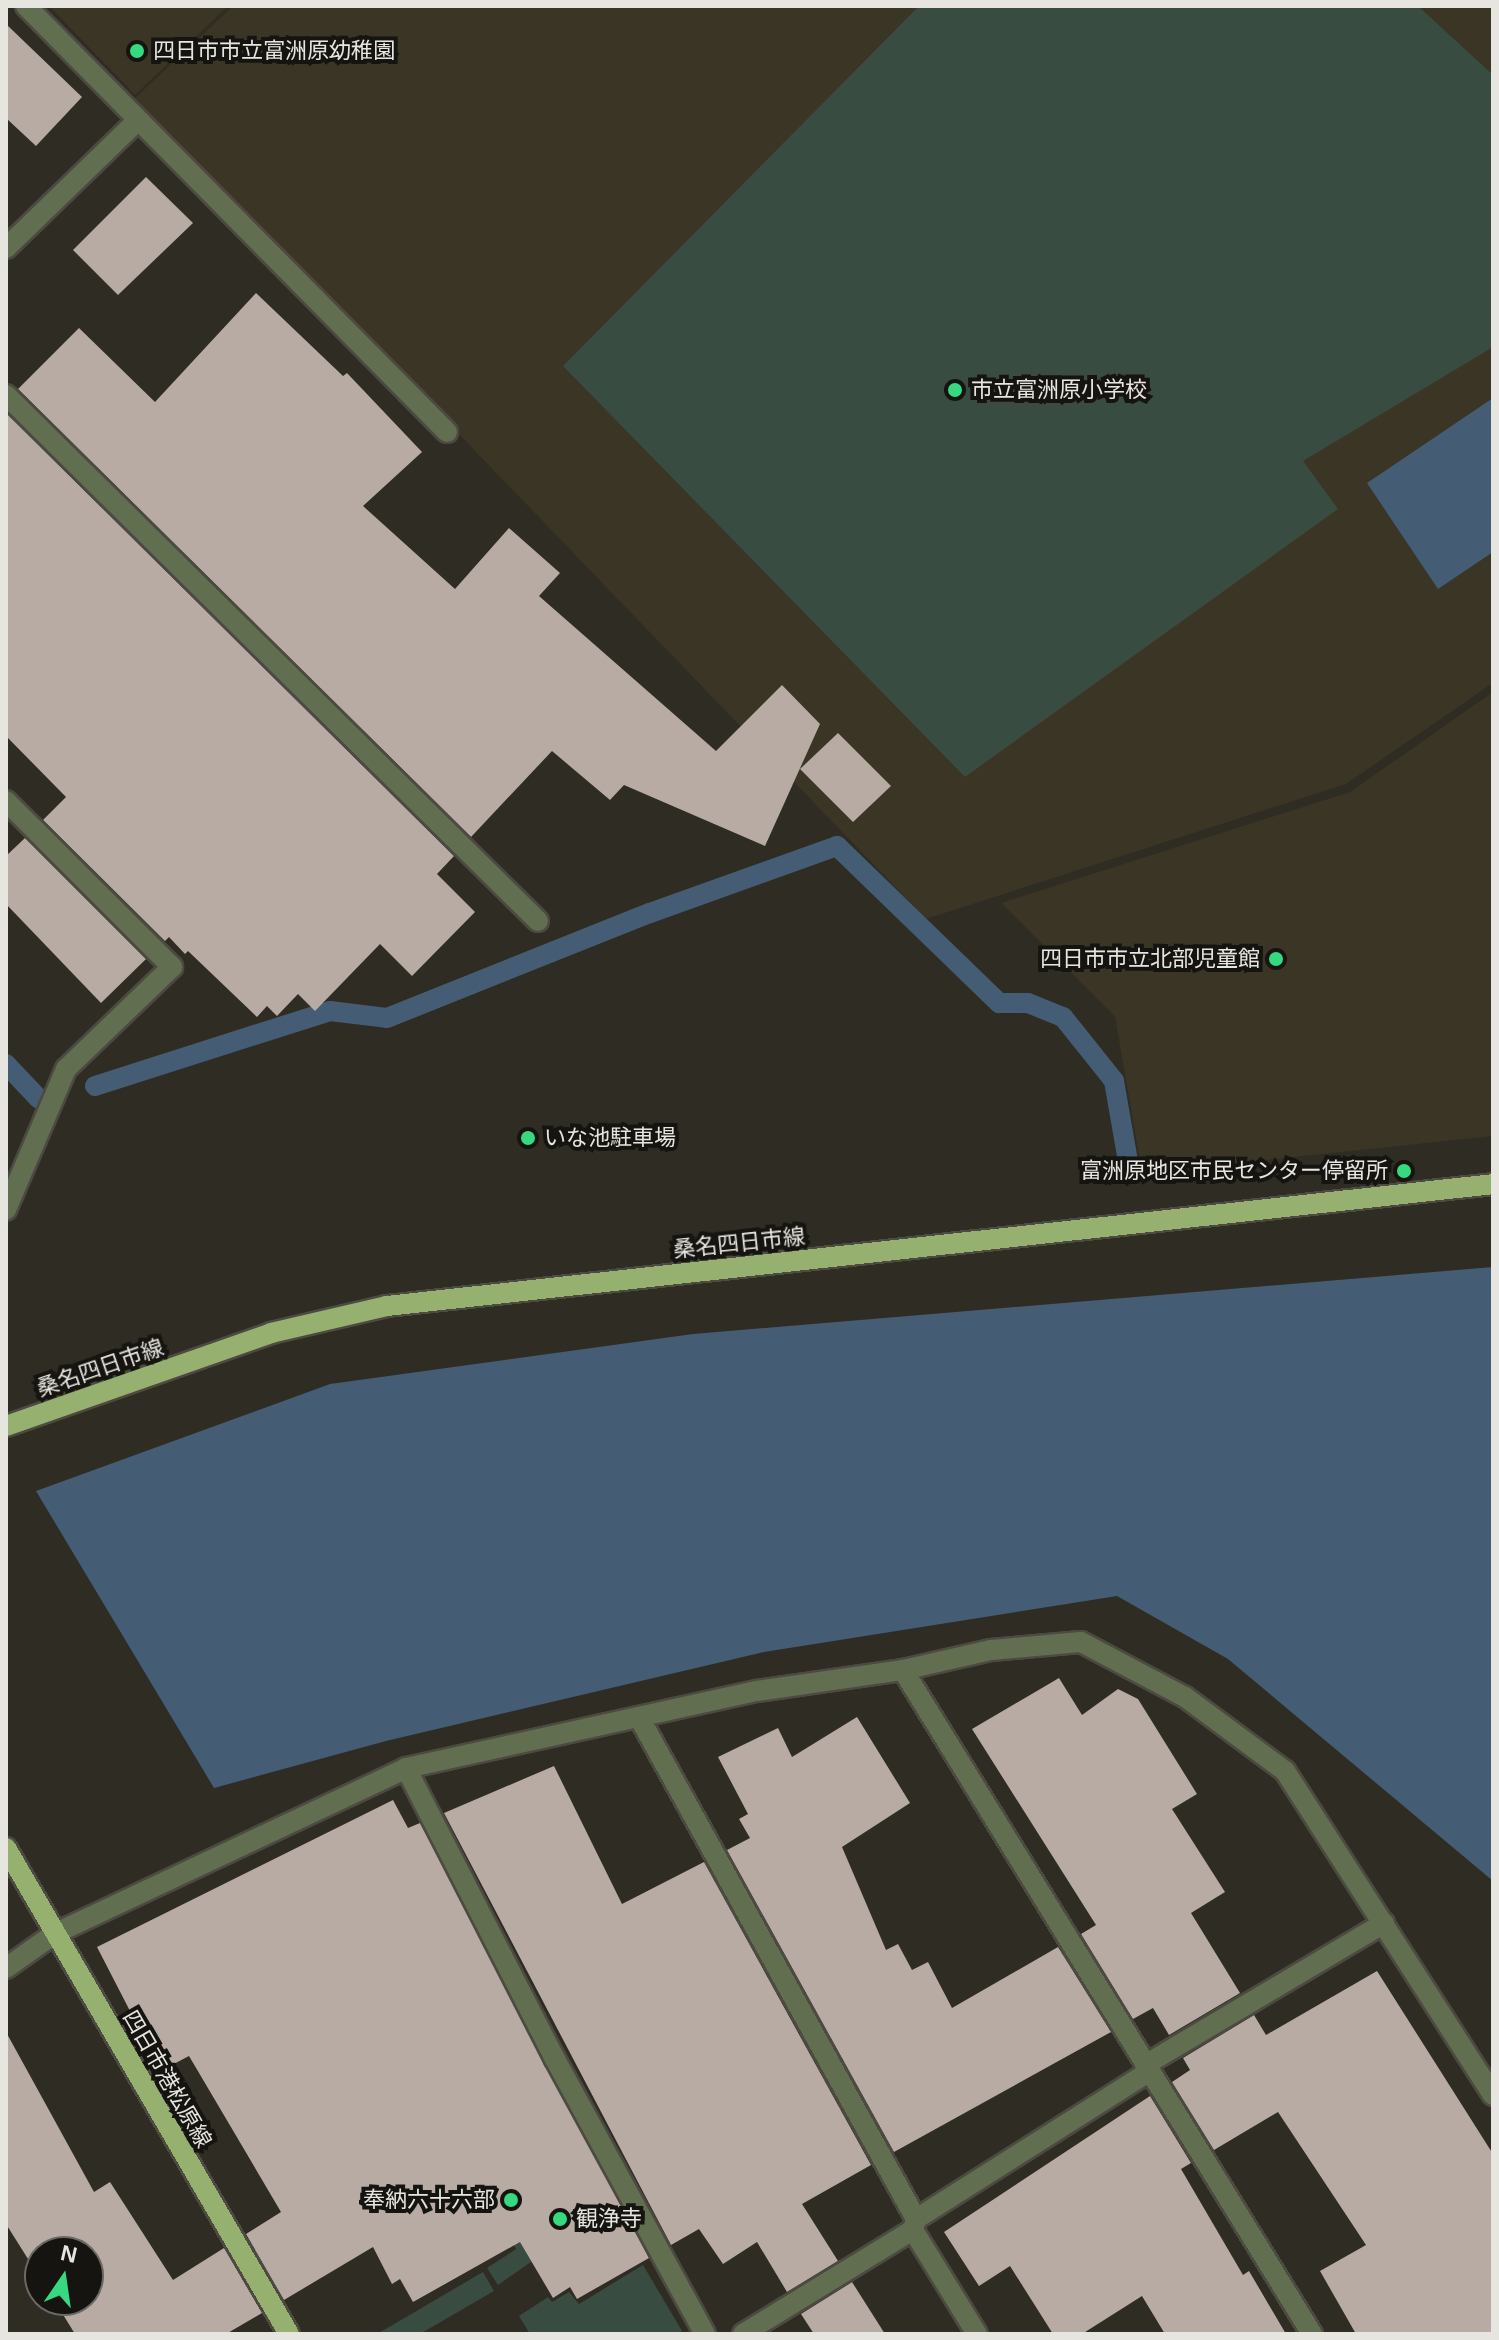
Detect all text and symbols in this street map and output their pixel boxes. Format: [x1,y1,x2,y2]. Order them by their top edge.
place label: 四日市市立富洲原幼稚園 [153,38,395,64]
marker: 四日市市立富洲原幼稚園 [128,42,146,60]
place label: 市立富洲原小学校 [971,377,1147,403]
marker: 市立富洲原小学校 [946,381,964,399]
place label: 四日市市立北部児童館 [1040,946,1260,972]
marker: 四日市市立北部児童館 [1267,950,1285,968]
place label: いな池駐車場 [544,1125,676,1151]
marker: いな池駐車場 [519,1129,537,1147]
place label: 富洲原地区市民センター停留所 [1080,1158,1388,1184]
marker: 富洲原地区市民センター停留所 [1395,1162,1413,1180]
street label: 桑名四日市線 [672,1223,806,1263]
street label: 桑名四日市線 [33,1334,167,1402]
street label: 四日市港松原線 [117,2006,217,2152]
place label: 奉納六十六部 [363,2187,495,2213]
marker: 奉納六十六部 [502,2191,520,2209]
place label: 観浄寺 [576,2206,642,2232]
marker: 観浄寺 [551,2210,569,2228]
north arrow [24,2236,104,2316]
text: N [59,2240,80,2268]

